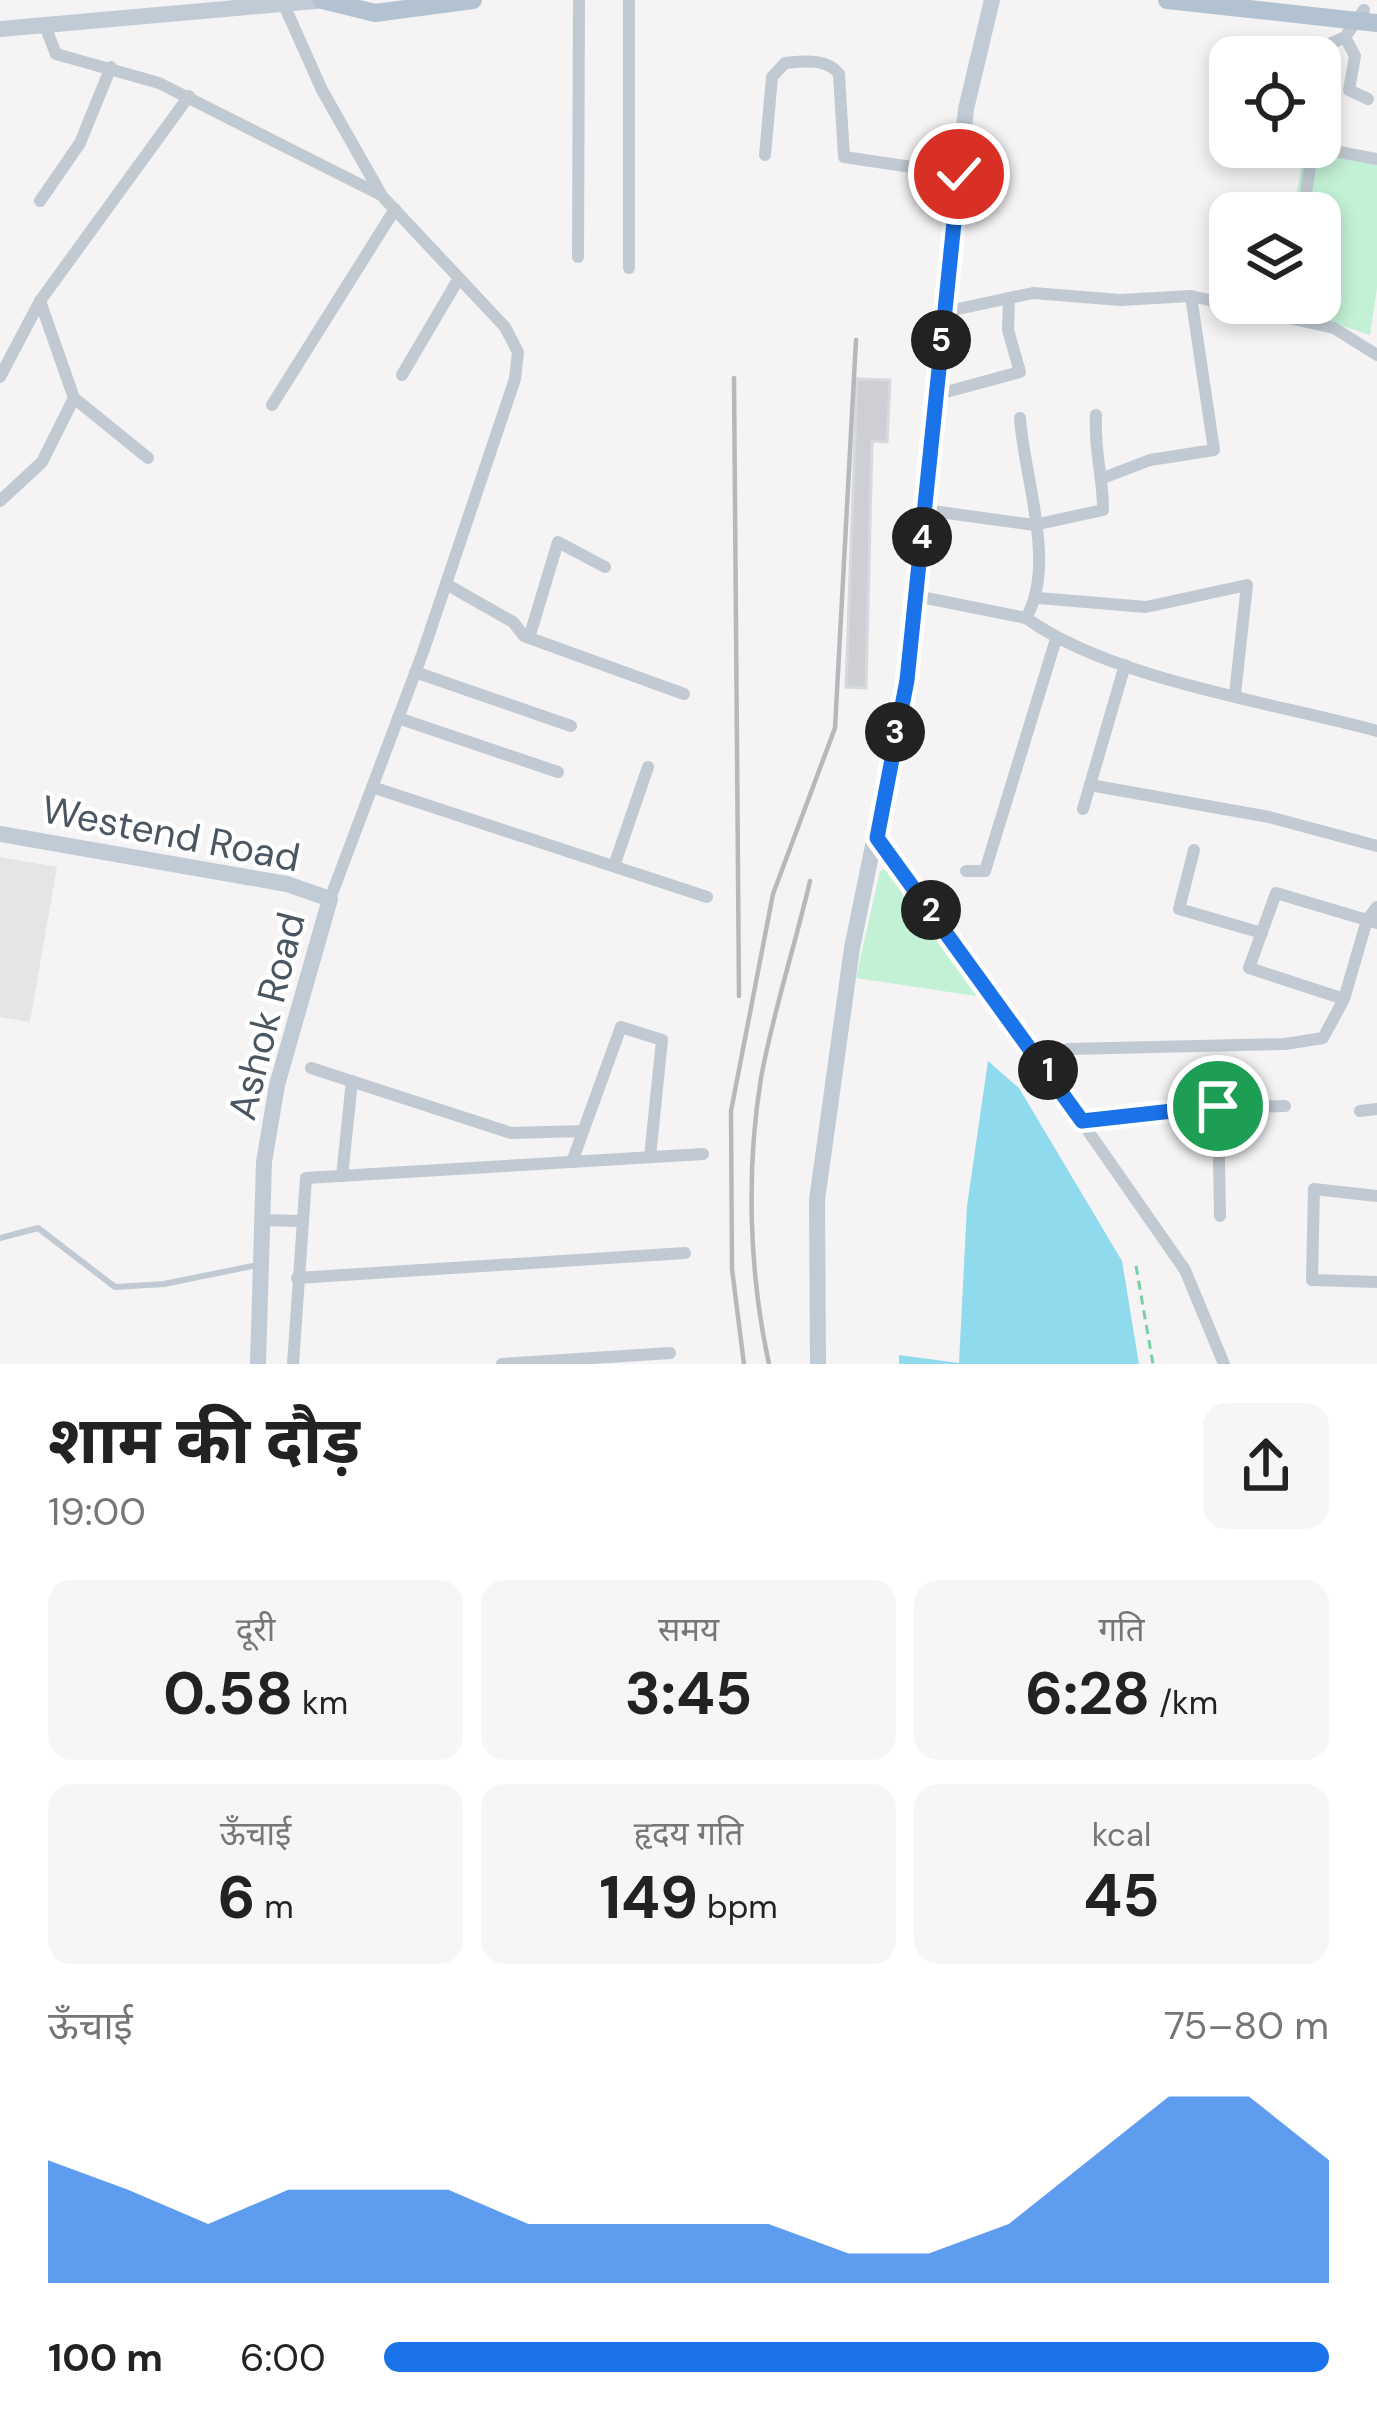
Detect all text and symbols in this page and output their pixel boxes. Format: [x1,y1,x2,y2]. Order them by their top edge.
map controls [1209,36,1341,324]
button: locate [1209,36,1341,168]
pin [908,123,1010,225]
icon: check [926,141,992,207]
button: layers [1209,192,1341,324]
pin: 5 [911,310,971,370]
text: 5 [931,318,951,361]
pin: 4 [892,507,952,567]
text: 4 [911,515,933,558]
pin: 3 [865,702,925,762]
text: 3 [885,710,905,753]
street label: Westend Road [38,784,304,883]
pin: 2 [901,880,961,940]
text: 2 [921,888,941,931]
street label: Ashok Road [216,907,317,1125]
pin: 1 [1018,1040,1078,1100]
text: 1 [1042,1048,1054,1091]
pin [1167,1055,1269,1157]
icon: arrive [1185,1073,1251,1139]
text: शाम की दौड़ [48,1398,360,1483]
button: share [1203,1403,1329,1529]
text: 19:00 [48,1486,146,1537]
text: दूरी [236,1608,275,1651]
text: समय [658,1608,719,1651]
text: गति [1099,1608,1144,1651]
text: 0.58 [163,1654,293,1733]
text: 3:45 [625,1654,752,1733]
text: 6:28 [1025,1654,1150,1733]
text: km [293,1681,348,1724]
text: /km [1150,1681,1218,1724]
text: ऊँचाई [220,1812,291,1855]
text: हृदय गति [634,1812,743,1855]
text: kcal [1092,1813,1151,1856]
text: 45 [1083,1856,1160,1935]
text: 6 [217,1858,255,1937]
text: 149 [599,1858,698,1937]
text: m [255,1885,294,1928]
text: bpm [698,1885,778,1928]
text: ऊँचाई [48,2000,133,2051]
text: 75–80 m [1164,2000,1329,2051]
text: 100 m [48,2332,163,2383]
text: 6:00 [240,2332,326,2383]

